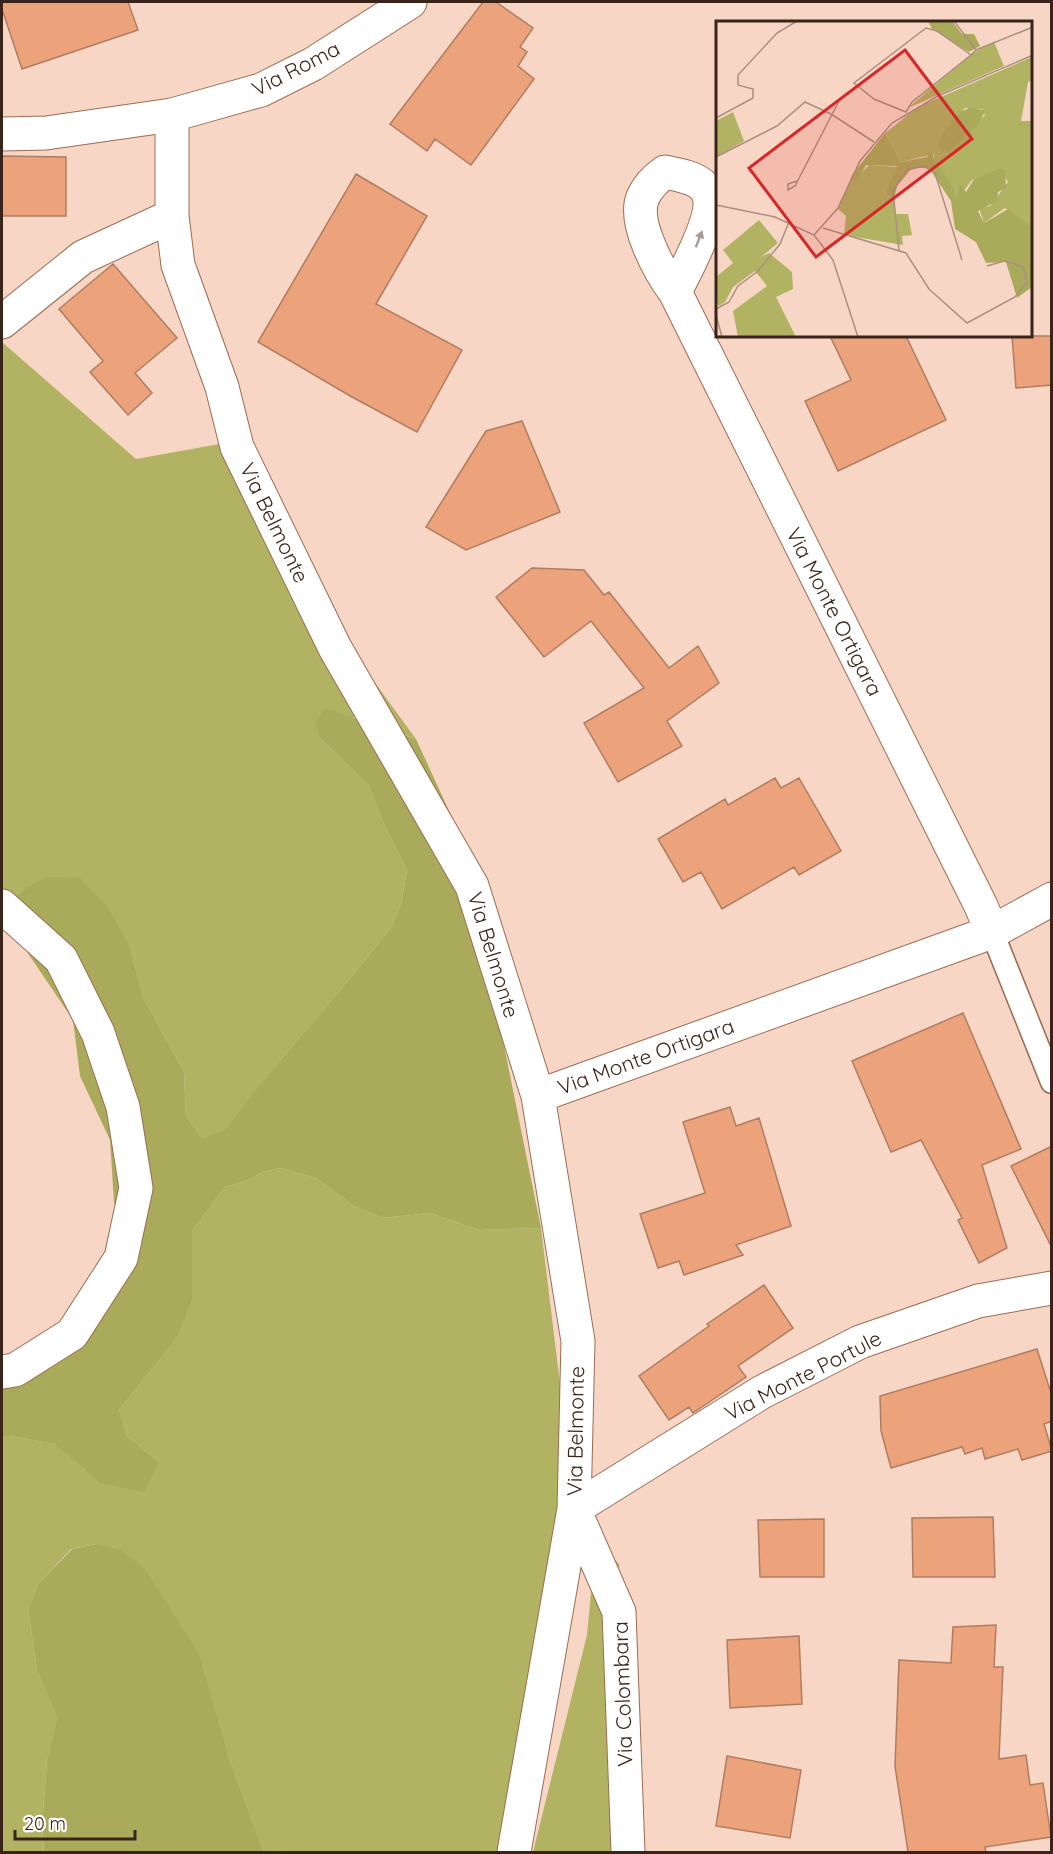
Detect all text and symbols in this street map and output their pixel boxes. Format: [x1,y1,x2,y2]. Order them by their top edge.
inset map [716,21,1032,338]
street label: Via Roma [247,35,344,101]
one-way arrow [695,230,704,248]
street label: Via Belmonte [235,458,315,587]
street label: Via Monte Ortigara [781,523,889,700]
street label: Via Belmonte [463,889,525,1021]
street label: Via Monte Ortigara [554,1012,737,1100]
street label: Via Monte Portule [720,1324,885,1426]
street label: Via Belmonte [561,1366,589,1496]
street label: Via Colombara [606,1621,638,1767]
scale bar [15,1803,135,1841]
text: 20 m [24,1812,66,1835]

